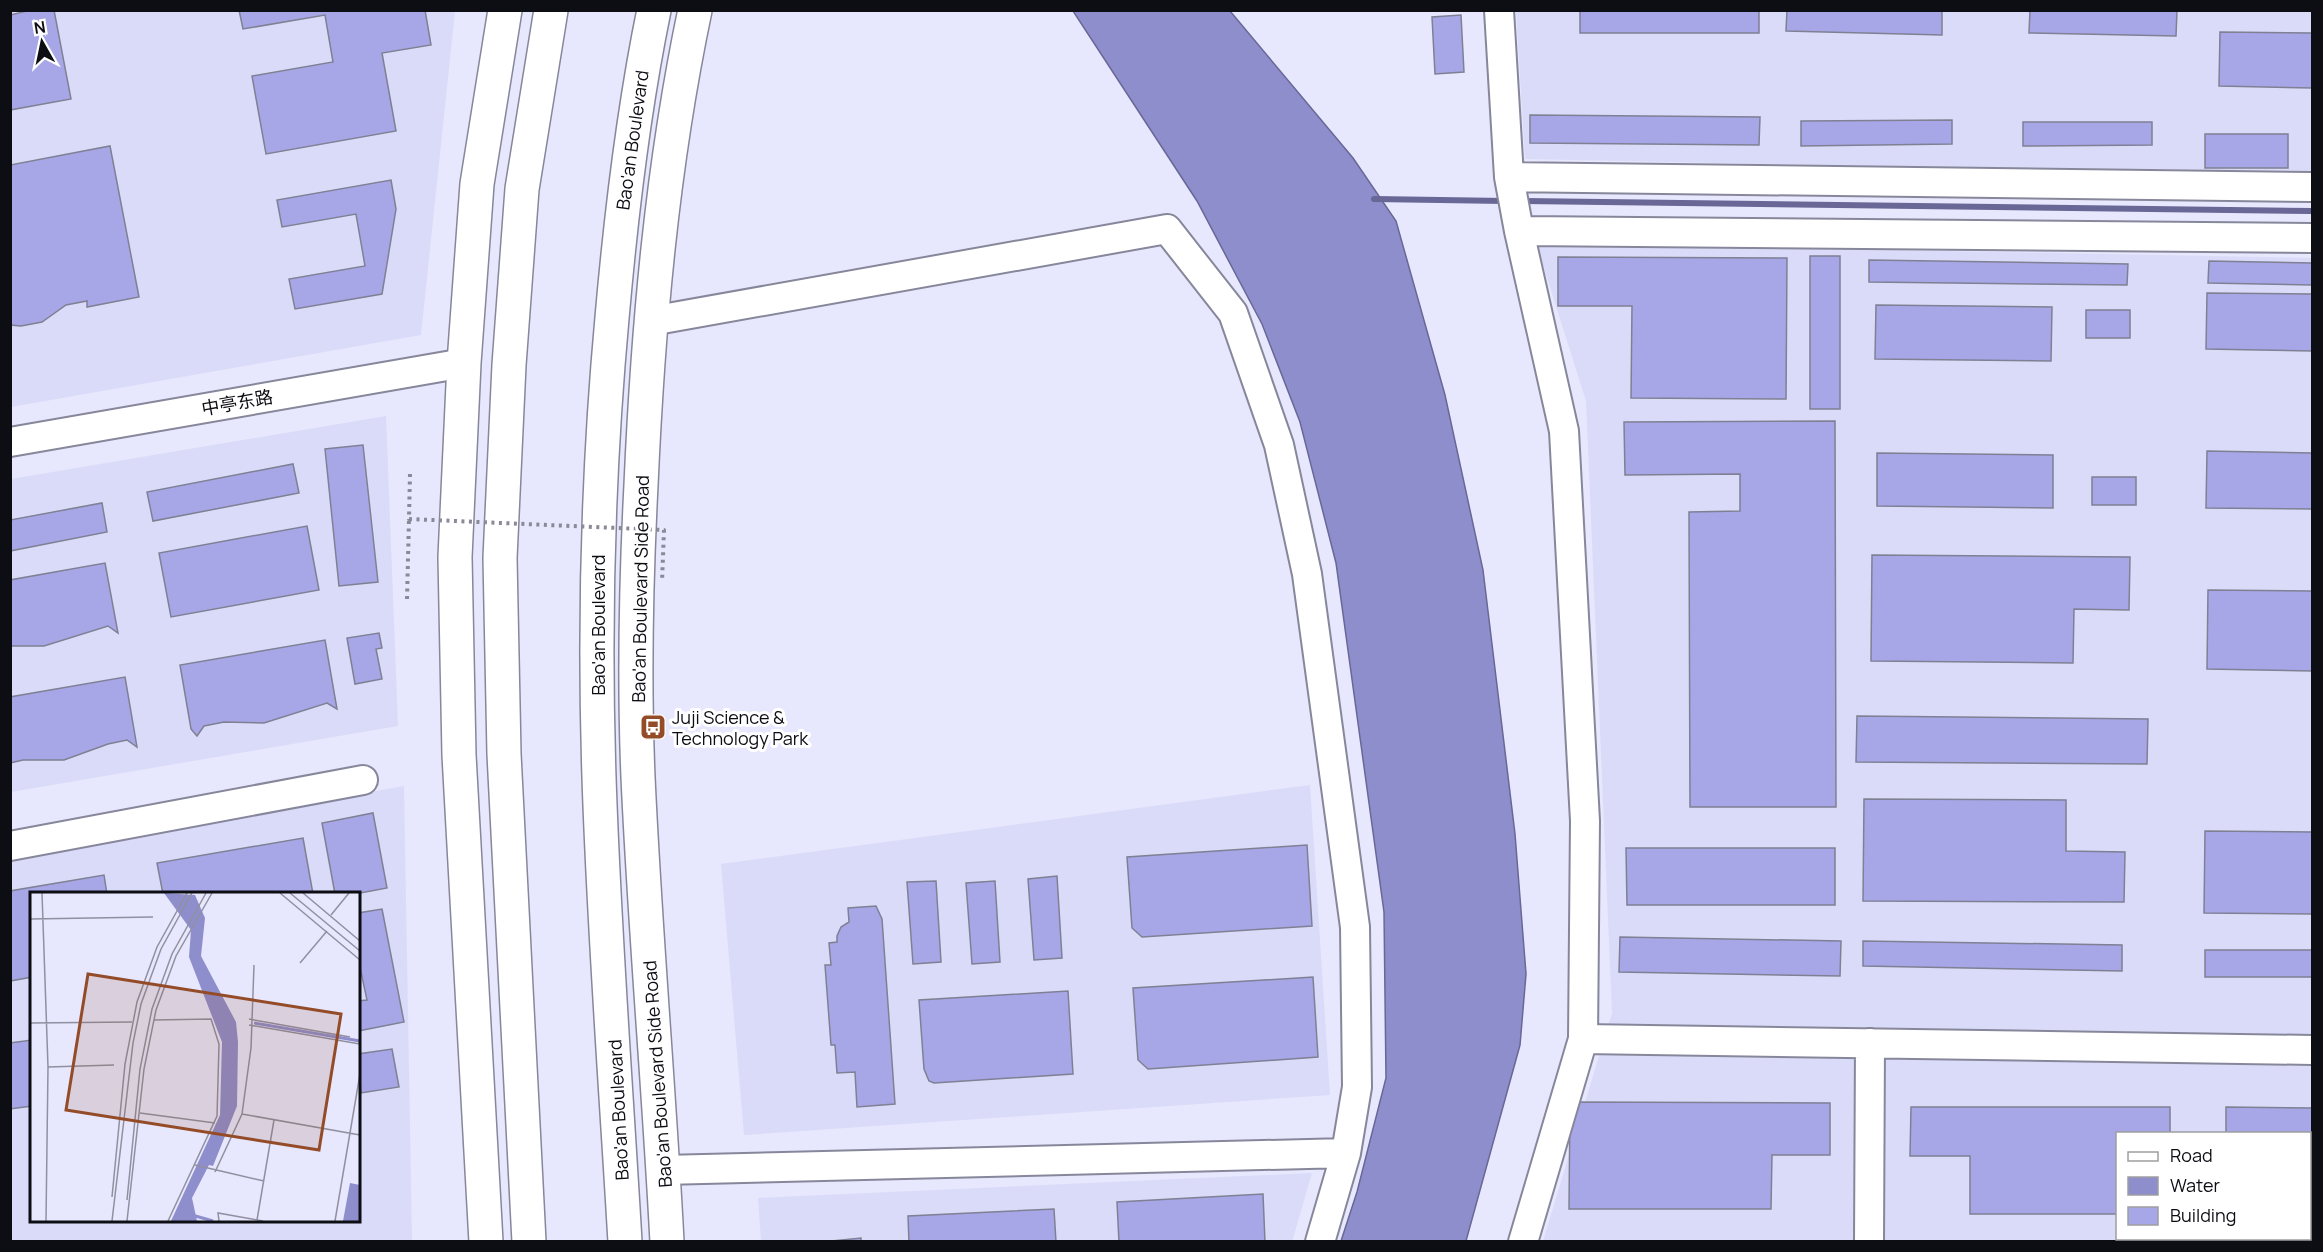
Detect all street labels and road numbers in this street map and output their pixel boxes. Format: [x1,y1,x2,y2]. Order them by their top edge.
street label: Bao'an Boulevard [610,68,654,212]
street label: 中亭东路 [199,384,275,420]
street label: Bao'an Boulevard Side Road [626,475,654,703]
street label: Bao'an Boulevard [586,554,610,696]
street label: Bao'an Boulevard Side Road [637,960,677,1188]
street label: Bao'an Boulevard [602,1039,634,1181]

